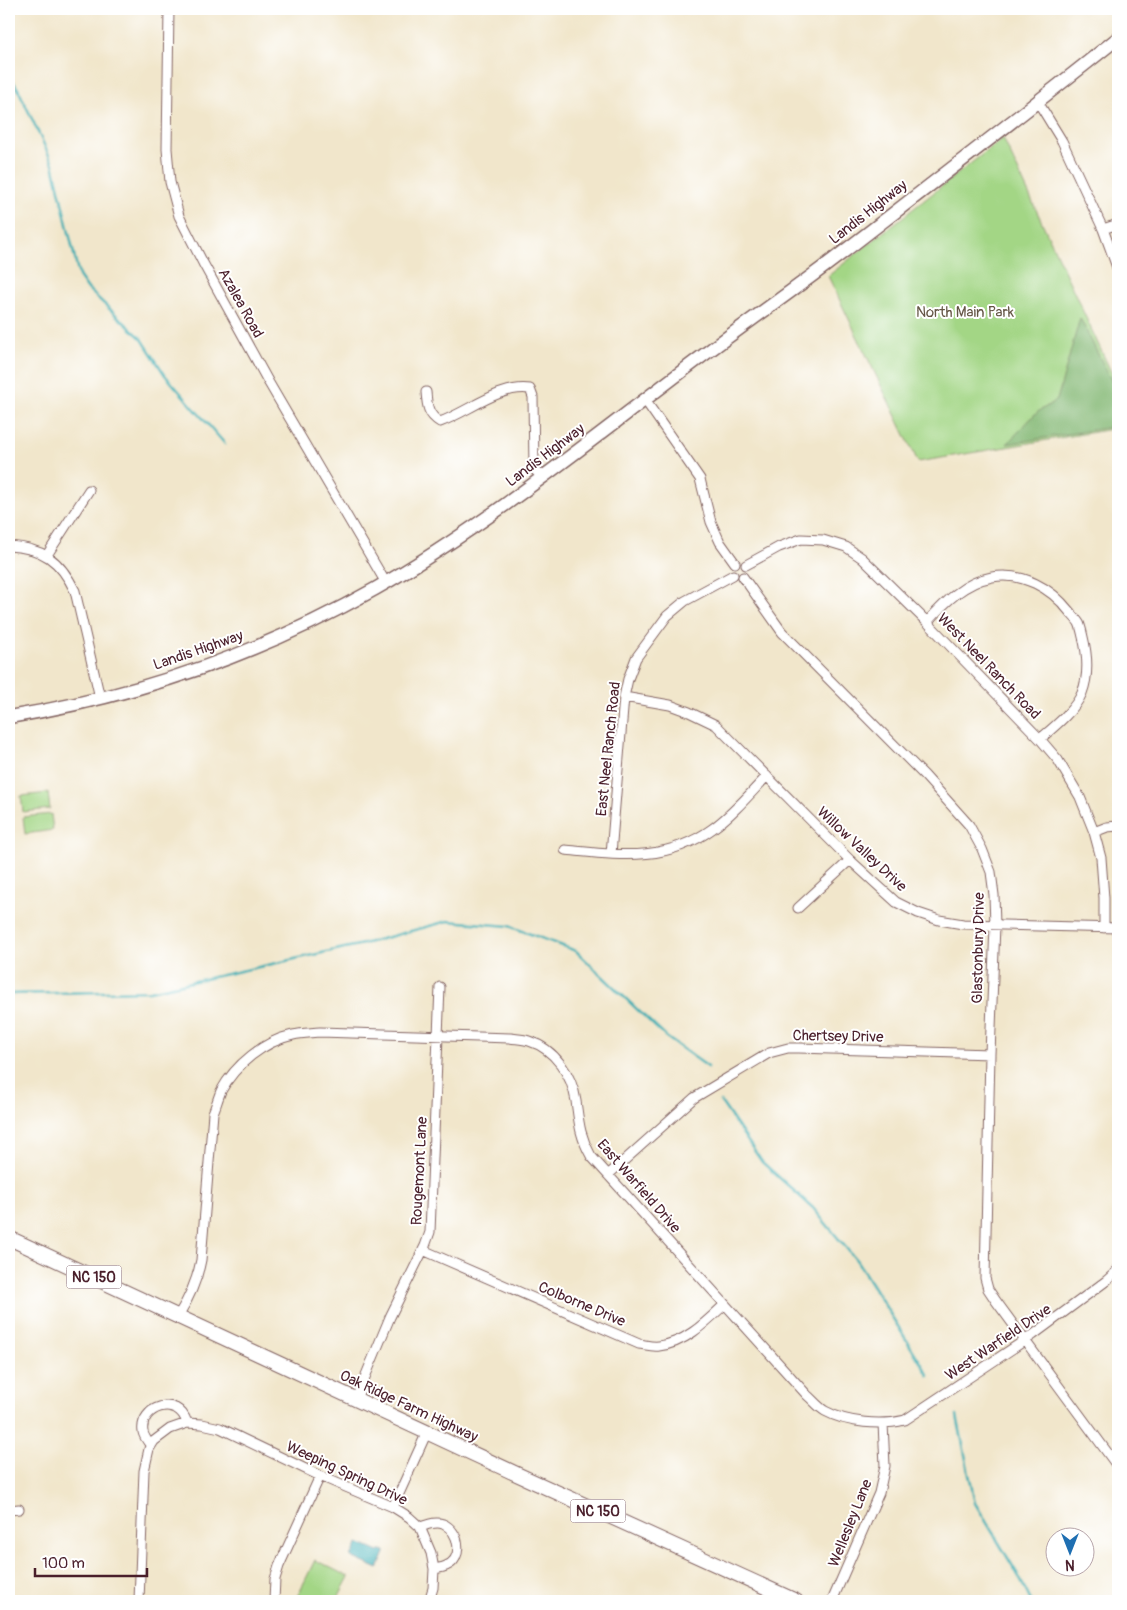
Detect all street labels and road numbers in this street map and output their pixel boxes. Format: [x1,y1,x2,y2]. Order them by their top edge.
street label: Landis Highway [825,176,912,249]
street label: Azalea Road [214,265,267,341]
street label: Landis Highway [502,419,589,491]
street label: West Neel Ranch Road [933,609,1044,724]
street label: Landis Highway [151,626,246,675]
street label: East Neel Ranch Road [592,681,625,817]
street label: Willow Valley Drive [813,803,911,896]
street label: Glastonbury Drive [968,892,989,1004]
street label: Chertsey Drive [792,1026,884,1047]
street label: Rougemont Lane [407,1116,432,1226]
street label: East Warfield Drive [593,1135,685,1238]
road number: NC 150 [66,1266,122,1288]
street label: Colborne Drive [535,1278,629,1332]
street label: West Warfield Drive [942,1300,1055,1385]
street label: Oak Ridge Farm Highway [337,1366,481,1447]
street label: Weeping Spring Drive [283,1437,411,1510]
street label: Wellesley Lane [824,1476,877,1570]
road number: NC 150 [570,1500,626,1522]

